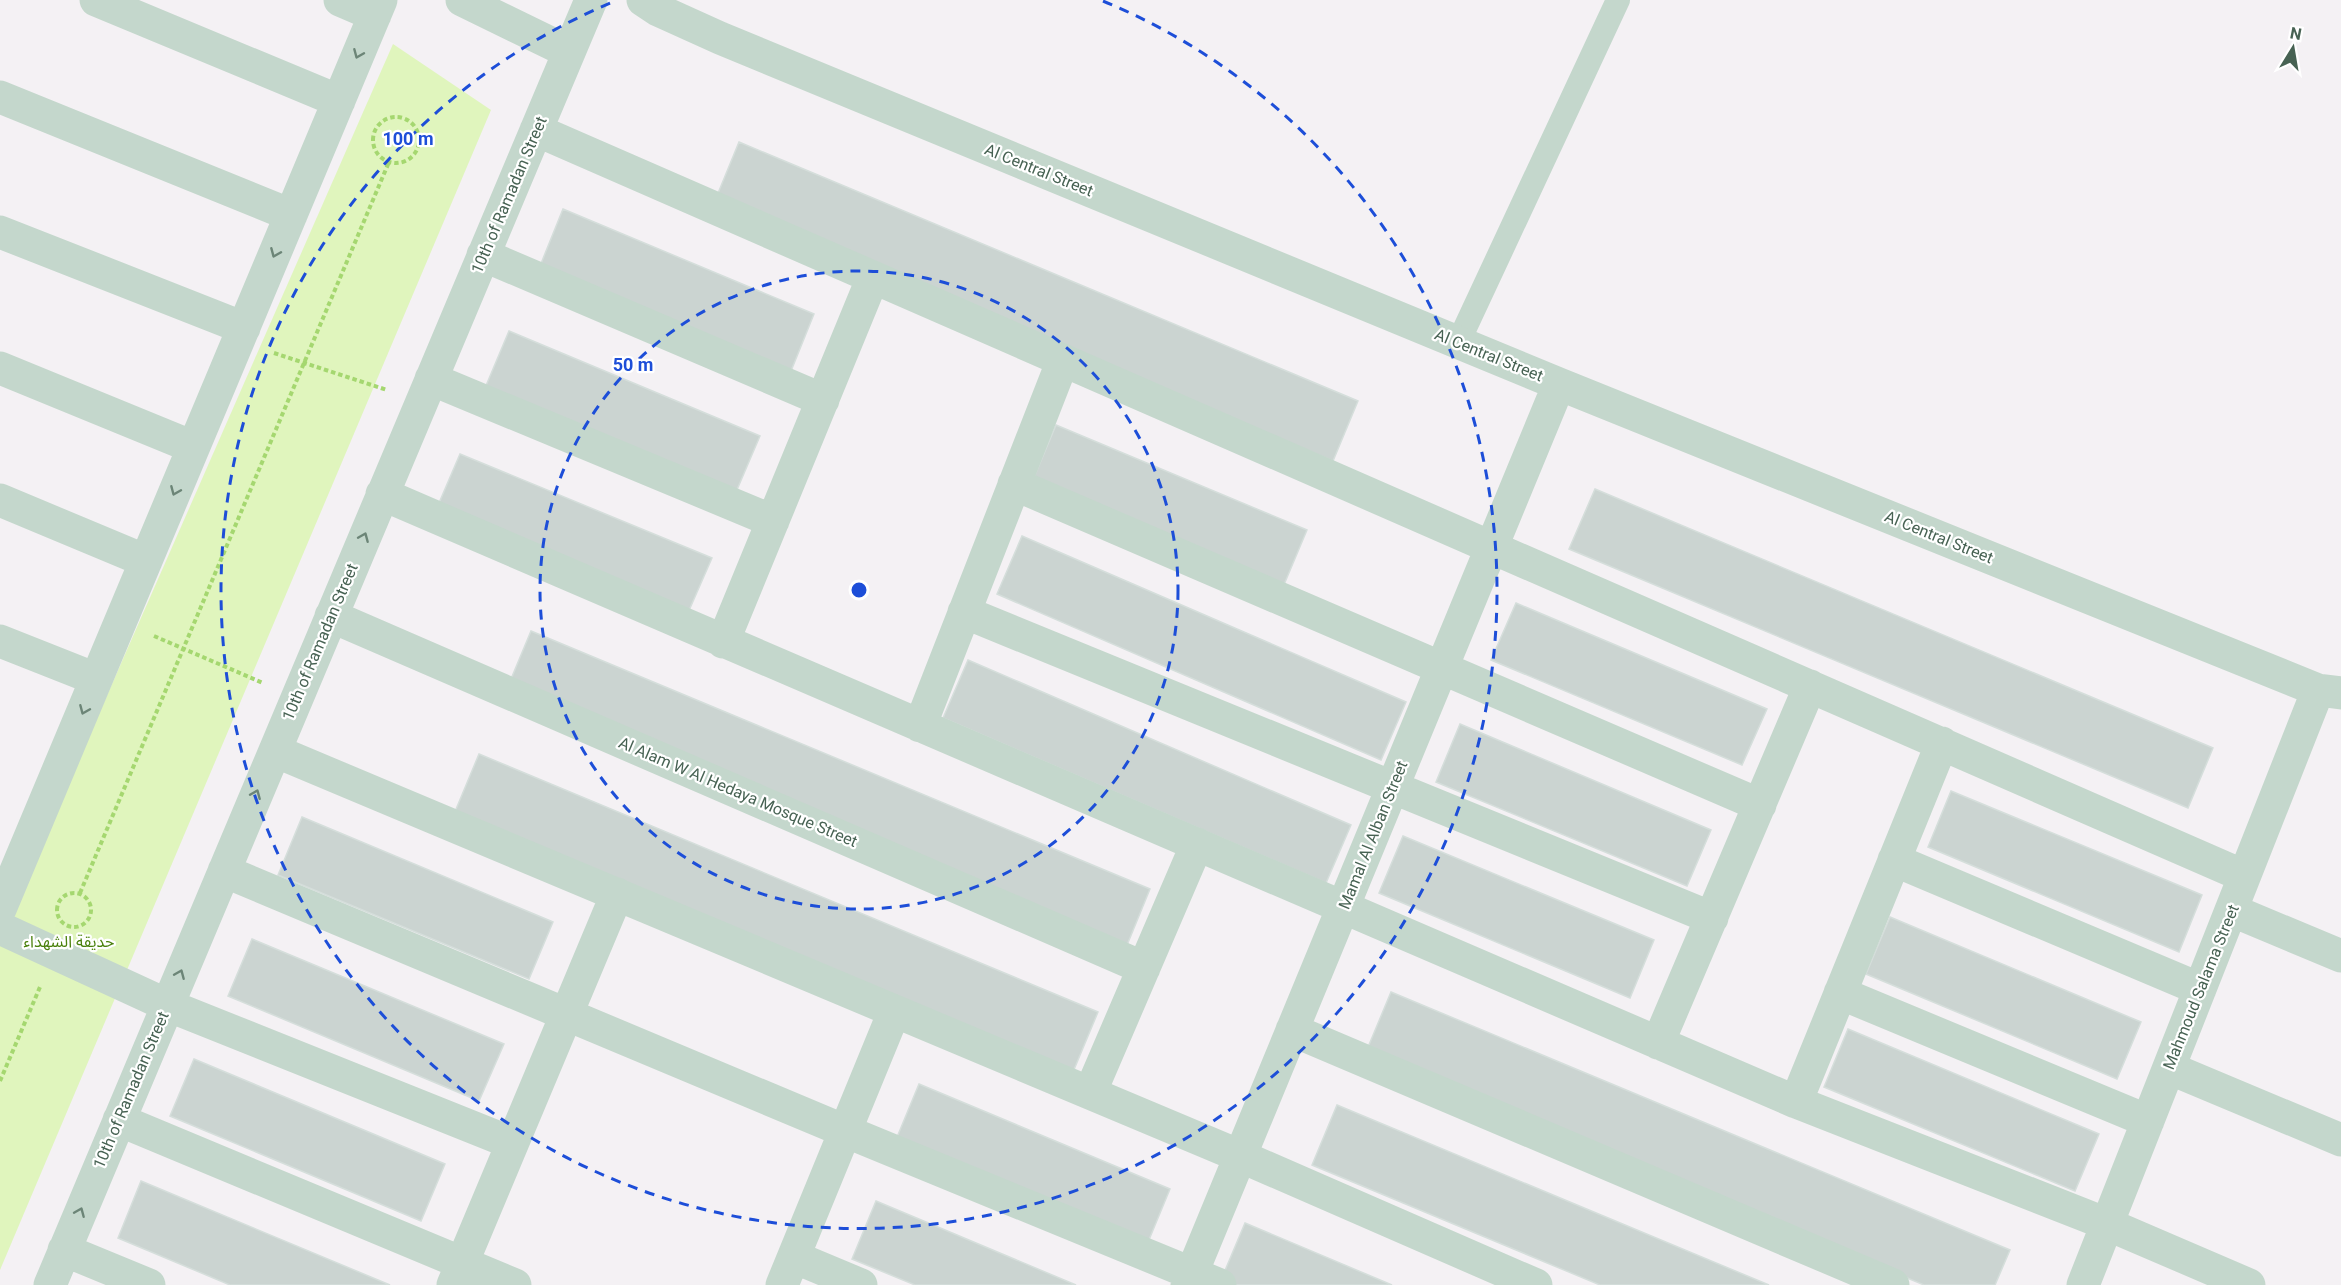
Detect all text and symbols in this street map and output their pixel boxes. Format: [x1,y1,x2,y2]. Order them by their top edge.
north arrow [2263,18,2323,78]
text: N [2288,23,2303,44]
one-way arrow [353,48,365,59]
street label: 10th of Ramadan Street [467,114,551,276]
text: 100 m [382,128,434,149]
street label: Al Central Street [982,140,1096,200]
one-way arrow [270,247,282,258]
street label: Al Central Street [1432,325,1546,385]
text: 50 m [613,354,653,375]
one-way arrow [170,485,182,496]
street label: Al Central Street [1882,507,1996,567]
one-way arrow [357,532,369,543]
street label: 10th of Ramadan Street [278,561,362,723]
centre of rings [849,580,869,600]
one-way arrow [79,703,91,714]
street label: Al Alam W Al Hedaya Mosque Street [616,733,860,851]
street label: Mamal Al Alban Street [1334,758,1412,912]
one-way arrow [249,790,261,801]
street label: Mahmoud Salama Street [2159,902,2243,1072]
park label: حديقة الشهداء [24,932,114,951]
one-way arrow [173,969,185,980]
street label: 10th of Ramadan Street [89,1009,173,1171]
one-way arrow [73,1207,85,1218]

